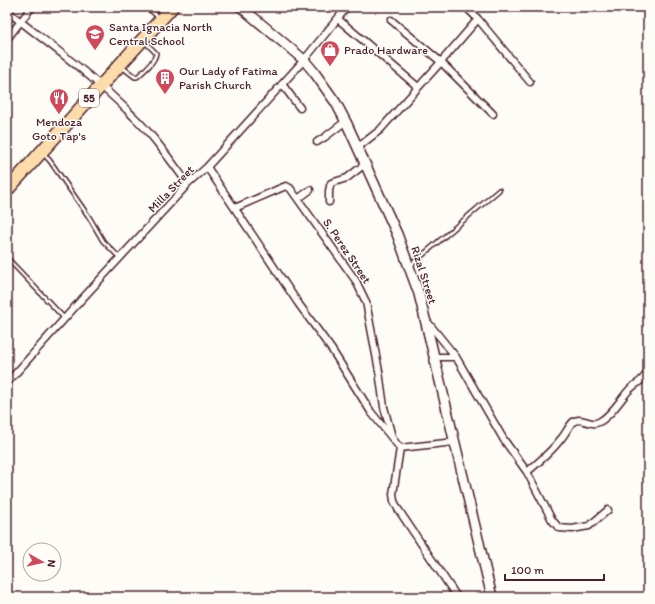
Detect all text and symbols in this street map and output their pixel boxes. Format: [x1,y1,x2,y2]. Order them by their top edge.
place label: Santa Ignacia North Central School [109,20,212,48]
school or university icon: Santa Ignacia North Central School [84,23,106,51]
shop icon: Prado Hardware [319,39,341,67]
place label: Prado Hardware [344,43,428,57]
place label: Our Lady of Fatima Parish Church [179,64,279,92]
building icon: Our Lady of Fatima Parish Church [154,67,176,95]
restaurant icon: Mendoza Goto Tap's [48,87,70,115]
road number: 55 [79,89,99,107]
place label: Mendoza Goto Tap's [32,115,86,143]
street label: Milla Street [145,162,197,215]
street label: S. Perez Street [320,216,374,287]
street label: Rizal Street [408,244,440,306]
north arrow [22,542,62,582]
scale bar [505,556,604,582]
text: N [44,559,58,568]
text: 100 m [511,563,544,577]

